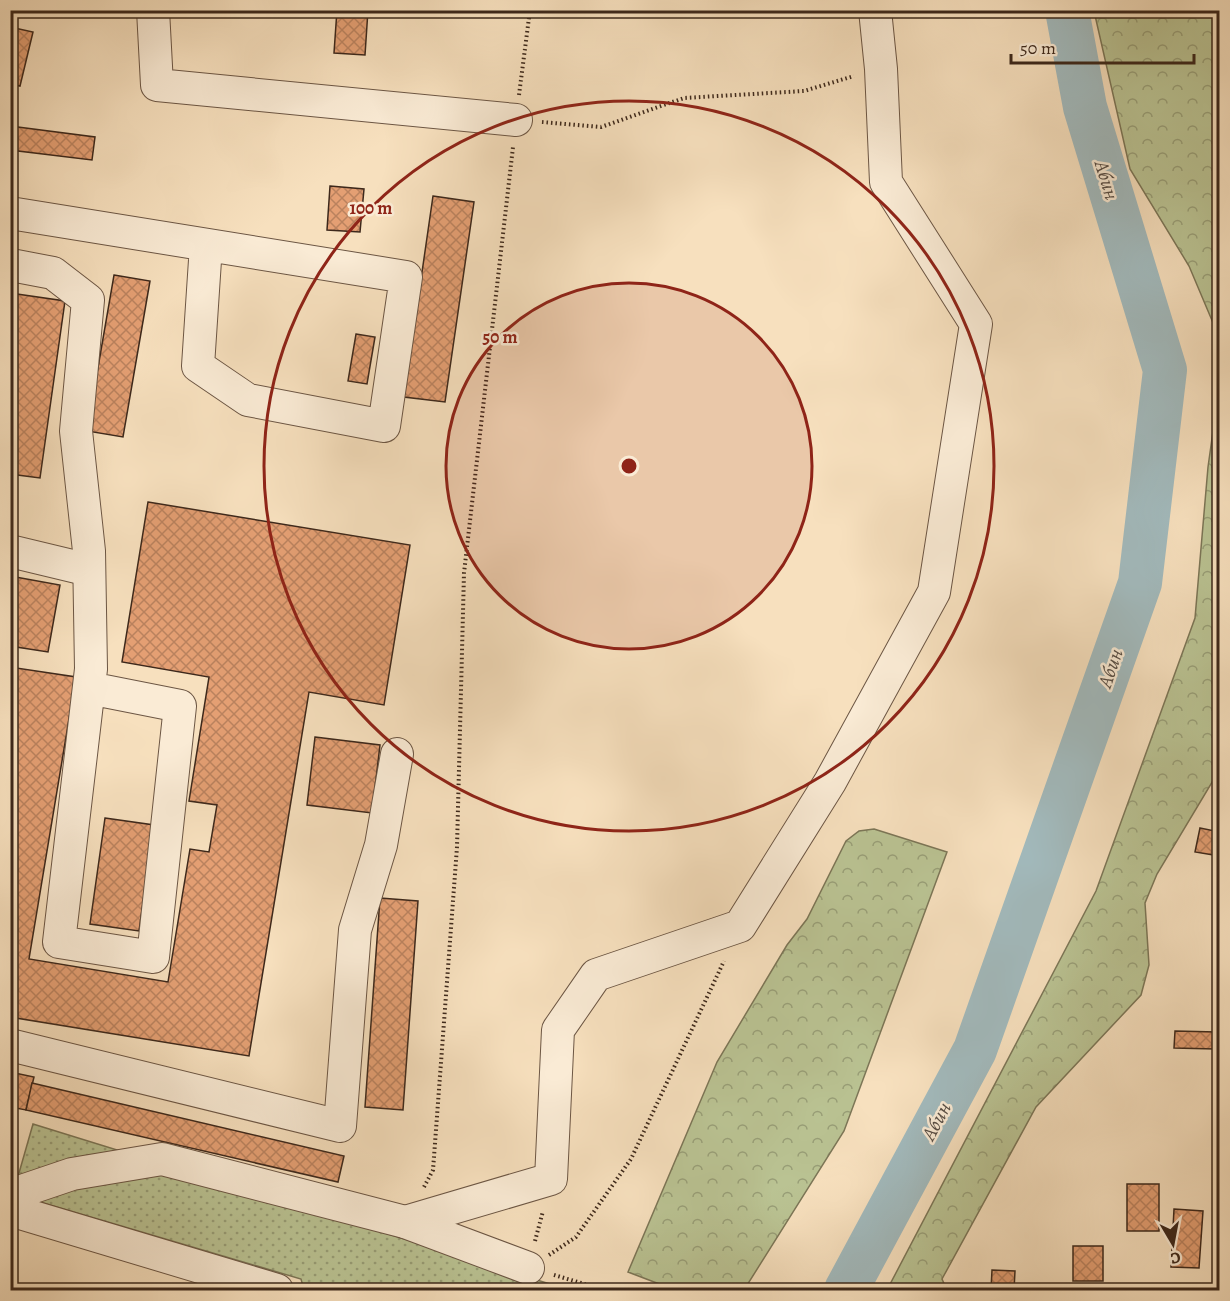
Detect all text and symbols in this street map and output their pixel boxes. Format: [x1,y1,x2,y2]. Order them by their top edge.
scale bar [1011,27,1194,65]
text: 50 m [1020,36,1056,60]
water label: Абин [1088,156,1125,203]
text: 100 m [350,196,392,220]
text: 50 m [483,325,517,349]
centre of rings [619,456,639,476]
water label: Абин [1091,645,1130,692]
water label: Абин [915,1097,958,1146]
north arrow [1143,1214,1203,1274]
text: С [1169,1246,1182,1270]

